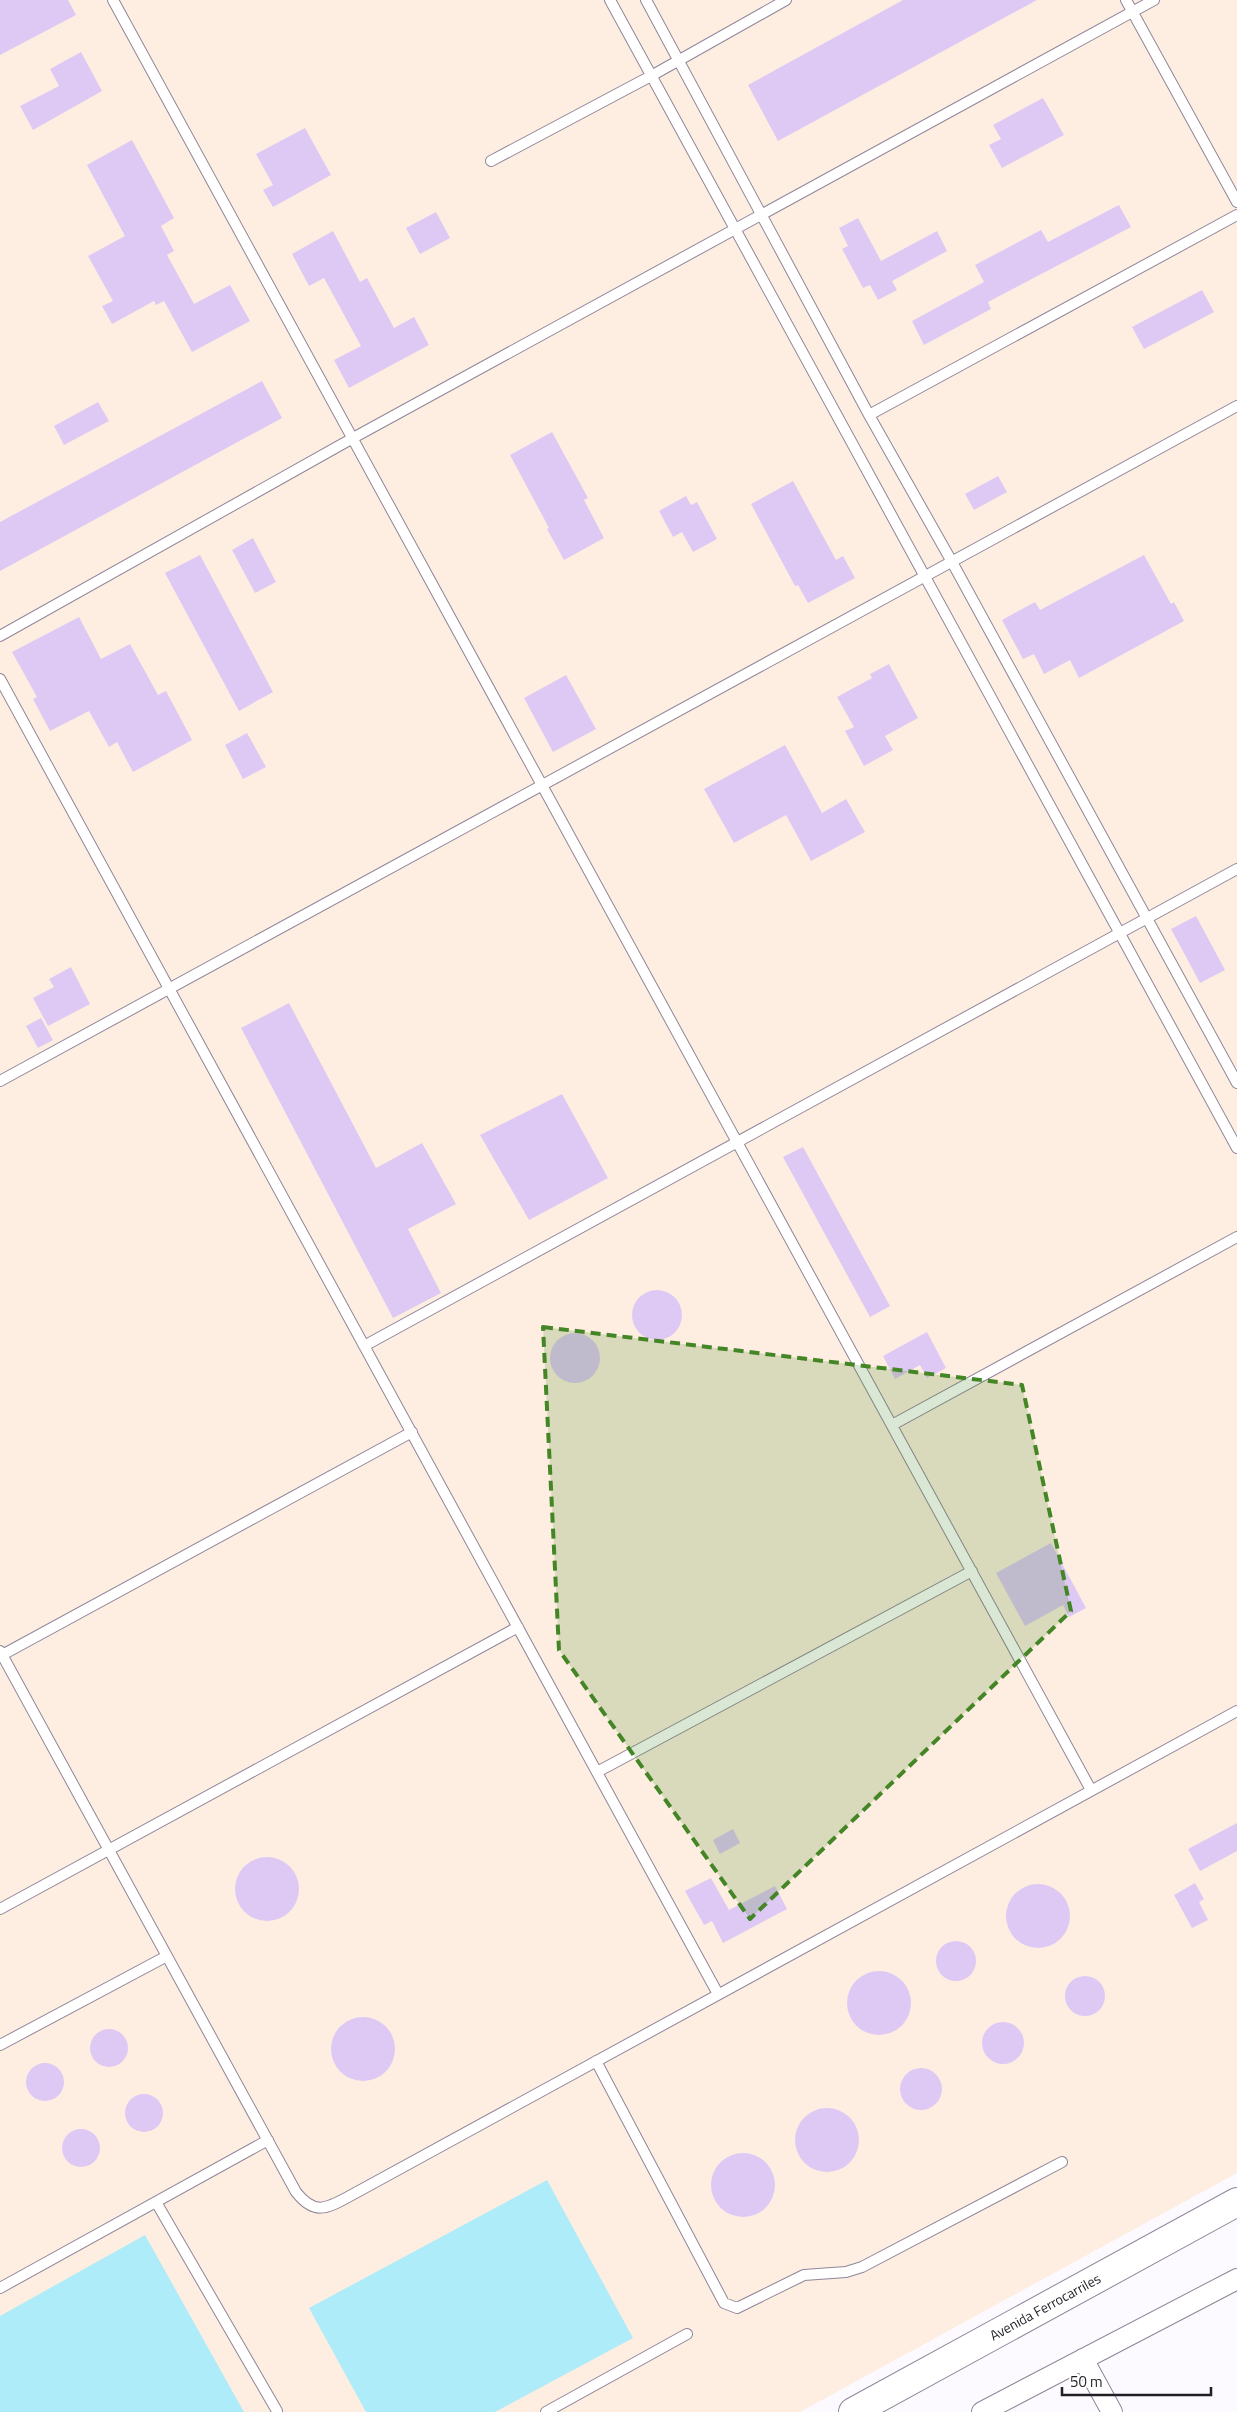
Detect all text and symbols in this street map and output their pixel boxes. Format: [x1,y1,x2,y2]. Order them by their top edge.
street label: Avenida Ferrocarriles [986,2268,1104,2345]
scale bar [1062,2364,1211,2396]
text: 50 m [1070,2370,1103,2393]

